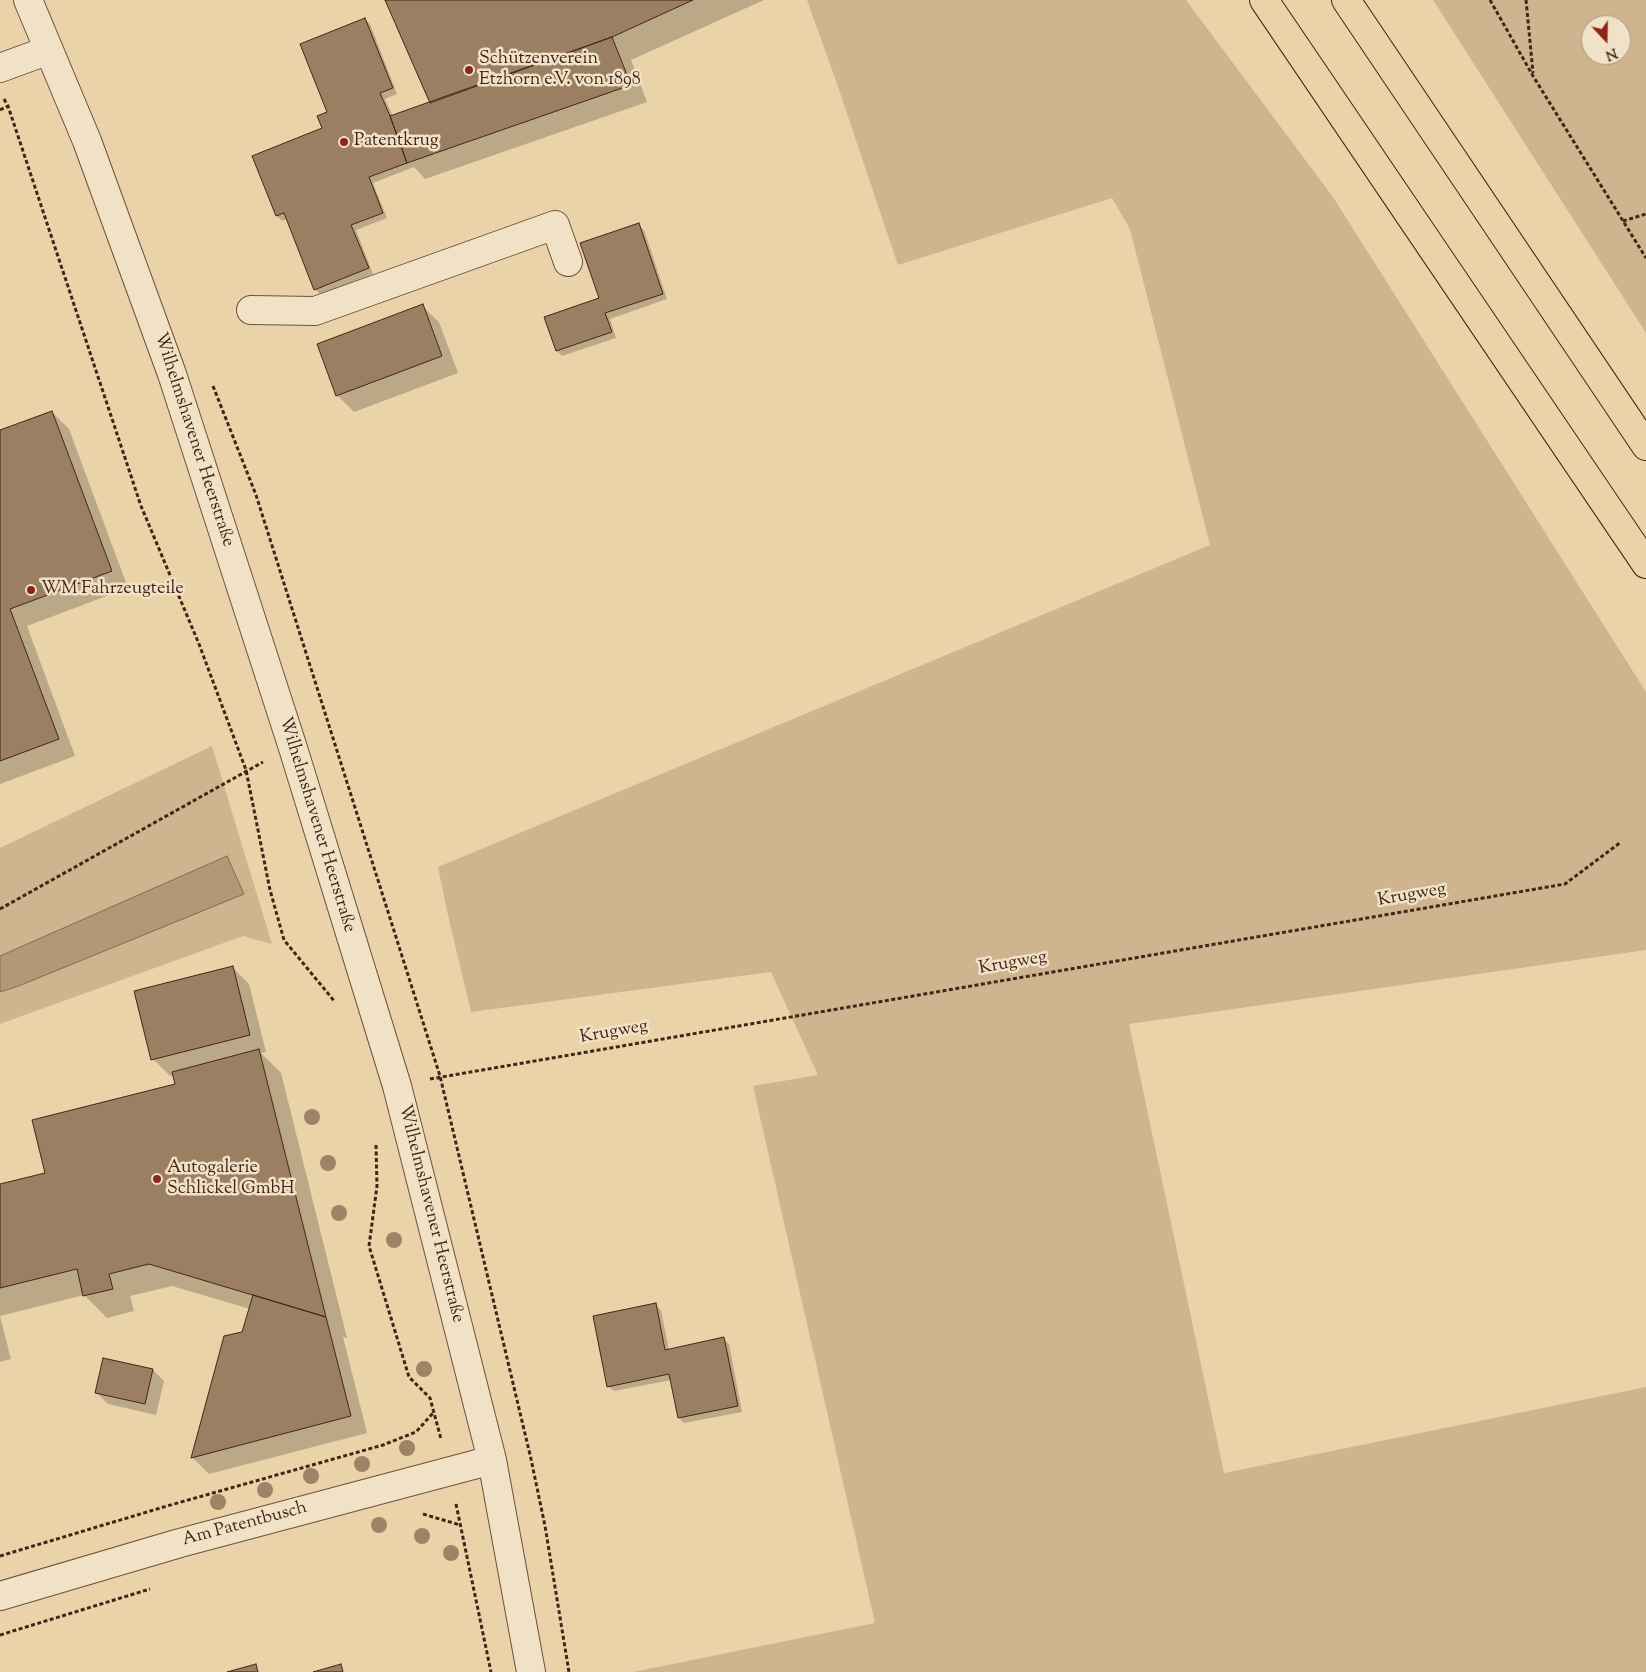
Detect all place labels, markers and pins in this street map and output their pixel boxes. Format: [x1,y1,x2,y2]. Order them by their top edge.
place label: Schützenverein Etzhorn e.V. von 1898 [479,49,641,92]
marker: Schützenverein Etzhorn e.V. von 1898 [463,64,475,76]
place label: Patentkrug [354,131,439,153]
marker: Patentkrug [338,136,350,148]
place label: WM Fahrzeugteile [41,579,184,601]
marker: WM Fahrzeugteile [25,584,37,596]
place label: Autogalerie Schlickel GmbH [167,1158,295,1200]
marker: Autogalerie Schlickel GmbH [151,1173,163,1185]

